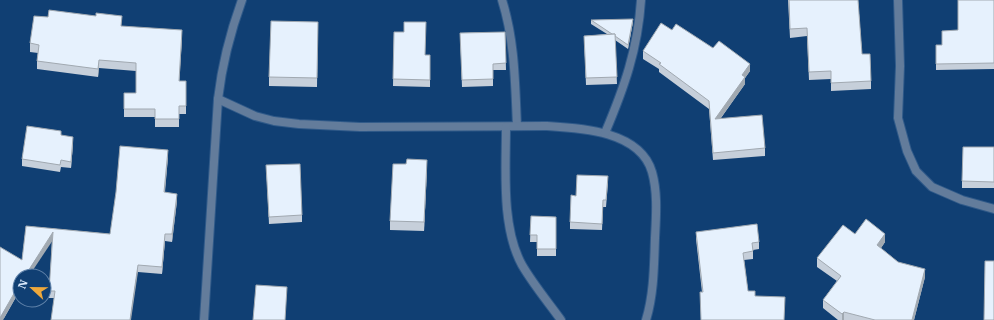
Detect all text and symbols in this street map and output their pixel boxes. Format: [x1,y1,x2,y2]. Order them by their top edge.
north arrow [12,268,52,308]
text: N [15,277,31,291]

